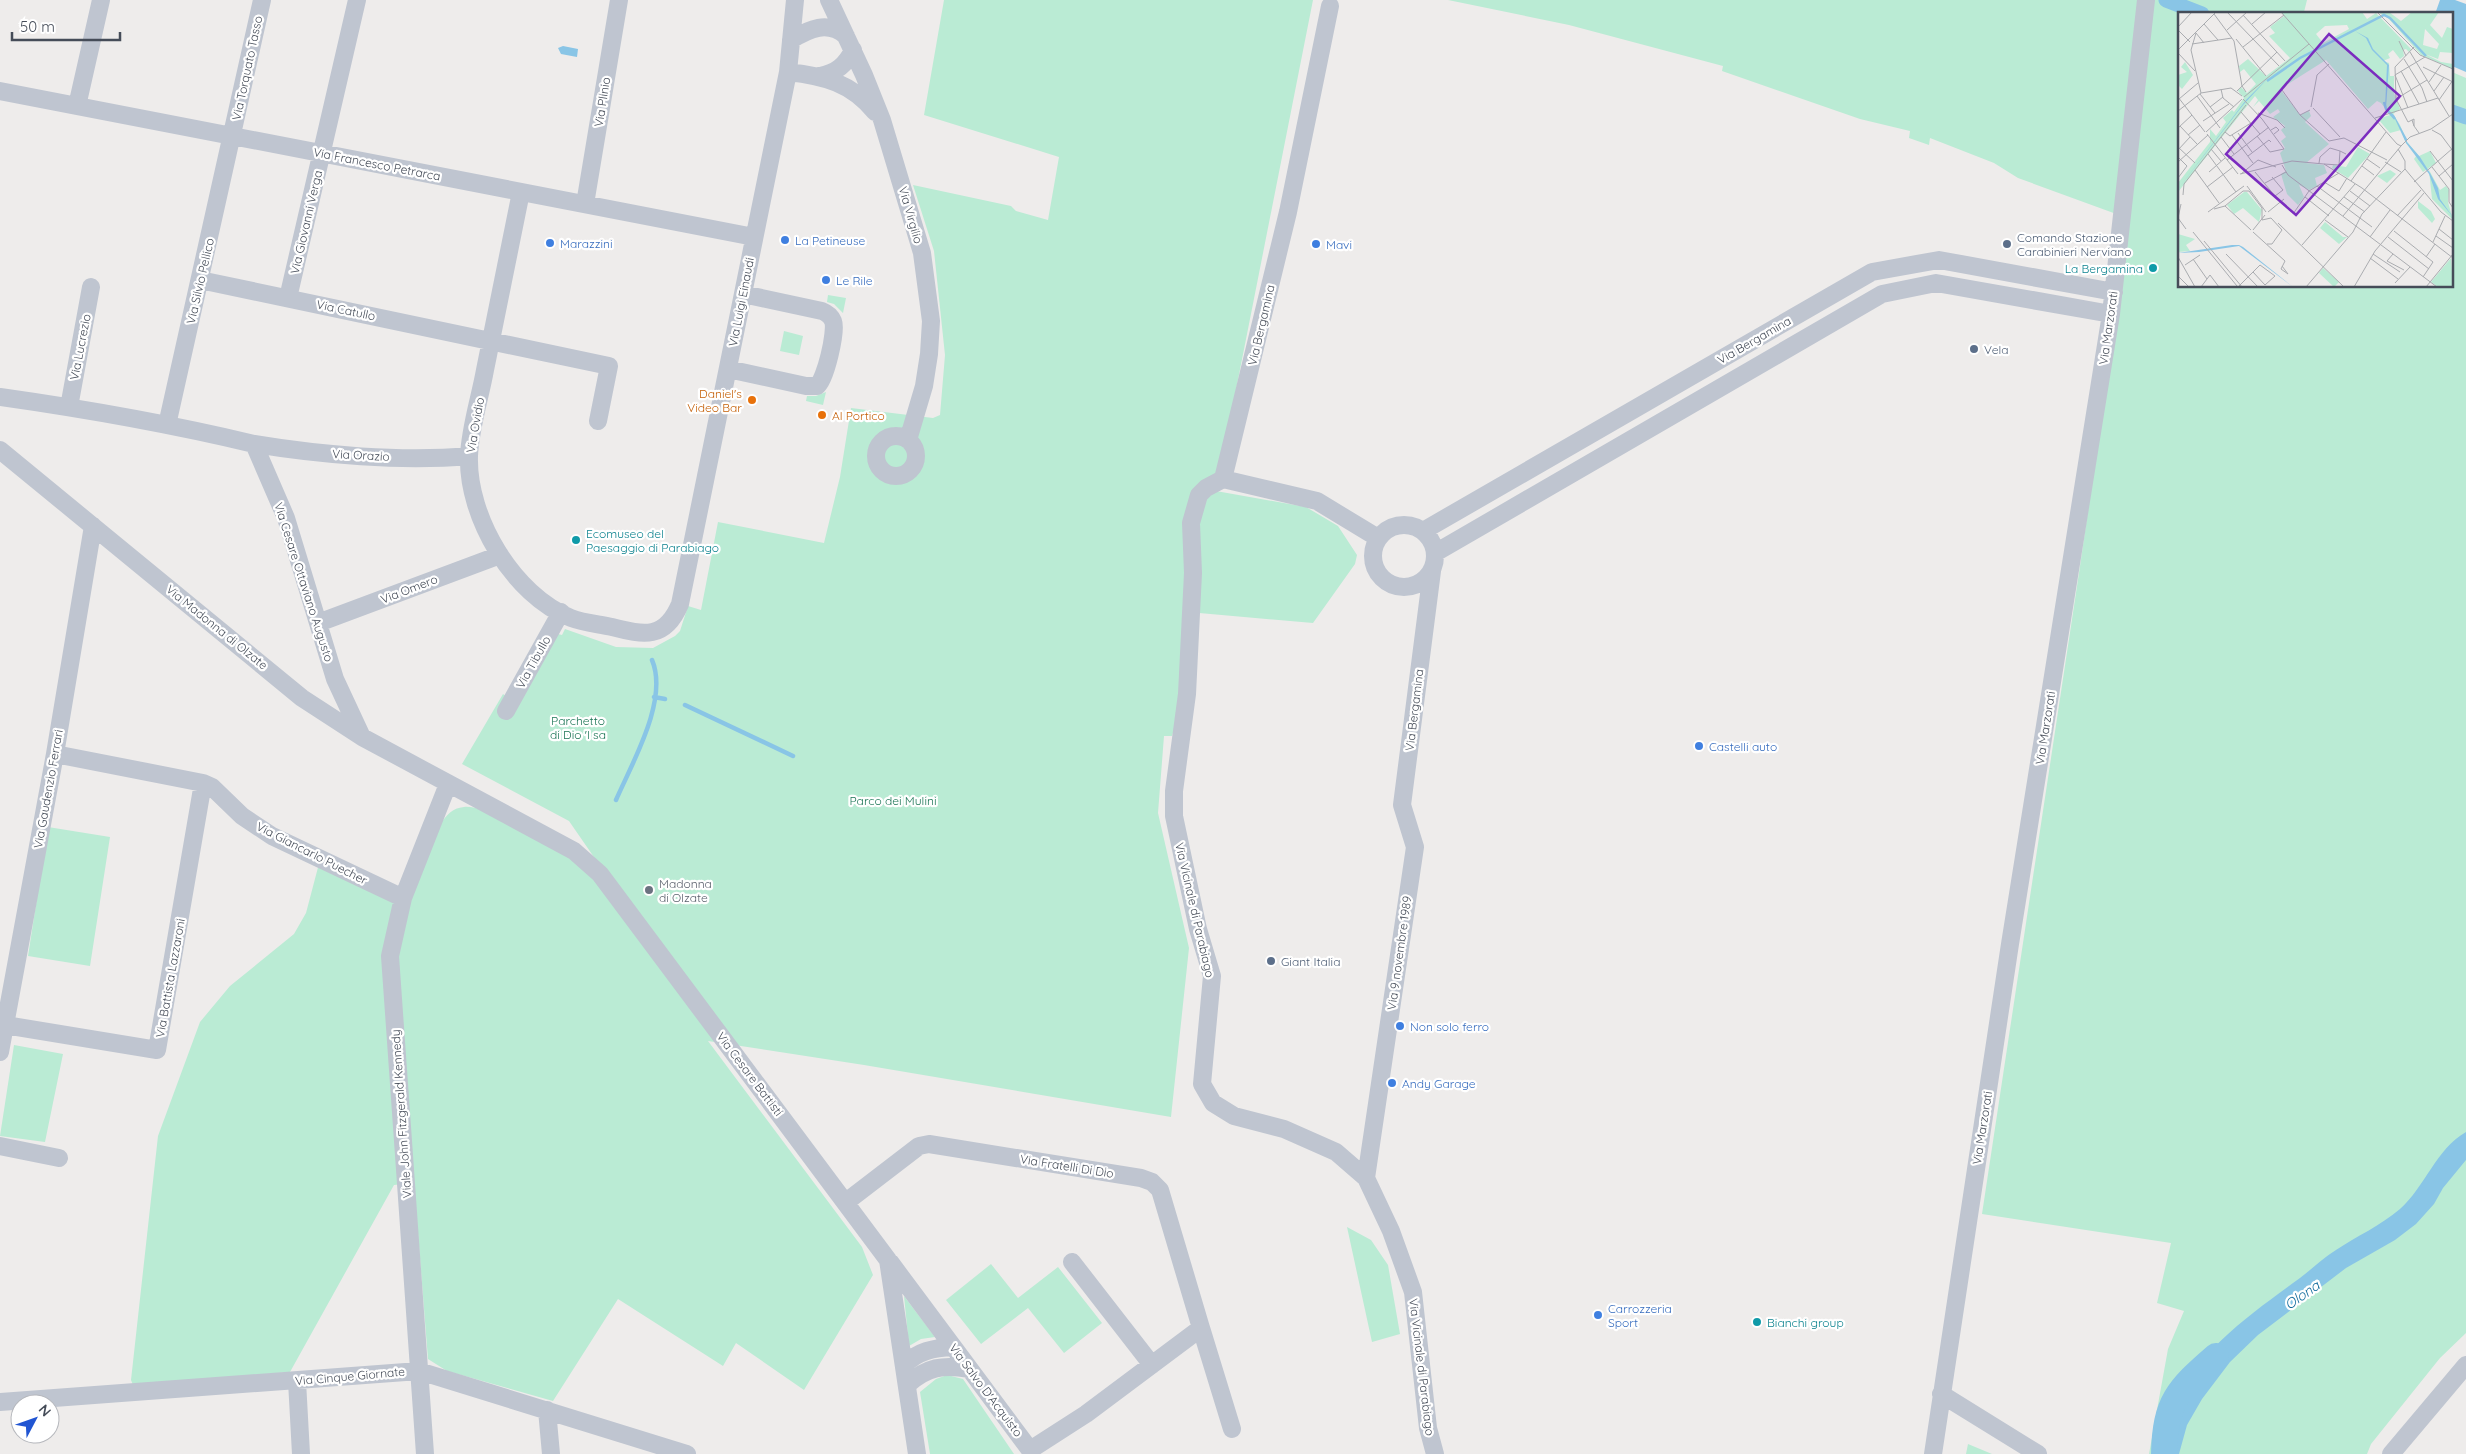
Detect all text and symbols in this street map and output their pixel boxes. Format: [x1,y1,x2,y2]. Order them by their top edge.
scale bar [12,10,120,42]
inset map [2178,12,2454,288]
street label: Via Torquato Tasso [229,14,265,122]
text: 50 m [20,17,55,36]
street label: Via Plinio [591,76,613,128]
street label: Via Francesco Petrarca [312,144,442,184]
street label: Via Giovanni Verga [287,169,325,275]
street label: Via Virgilio [896,185,926,245]
place label: Comando Stazione Carabinieri Nerviano [2017,230,2132,259]
place label: La Petineuse [795,233,866,248]
marker: La Petineuse [779,234,791,246]
place label: Marazzini [560,236,613,251]
street label: Via Silvio Pellico [183,237,217,325]
marker: Marazzini [544,237,556,249]
place label: Mavi [1326,237,1352,252]
marker: Mavi [1310,238,1322,250]
marker: Comando Stazione Carabinieri Nerviano [2001,238,2013,250]
street label: Via Luigi Einaudi [725,256,757,348]
place label: La Bergamina [2065,261,2143,276]
marker: La Bergamina [2147,262,2159,274]
place label: Le Rile [836,273,873,288]
marker: Le Rile [820,274,832,286]
street label: Via Bergamina [1244,283,1278,367]
street label: Via Marzorati [2095,290,2121,366]
street label: Via Catullo [315,296,377,324]
street label: Via Lucrezio [66,313,94,381]
street label: Via Bergamina [1715,313,1793,367]
place label: Vela [1984,342,2009,357]
marker: Vela [1968,343,1980,355]
place label: Daniel's Video Bar [687,386,742,415]
marker: Daniel's Video Bar [746,394,758,406]
street label: Via Ovidio [463,396,487,454]
place label: Al Portico [832,408,885,423]
marker: Al Portico [816,409,828,421]
street label: Via Orazio [332,446,390,464]
street label: Via Cesare Ottaviano Augusto [271,500,337,664]
place label: Ecomuseo del Paesaggio di Parabiago [586,526,719,555]
marker: Ecomuseo del Paesaggio di Parabiago [570,534,582,546]
street label: Via Omero [378,571,440,607]
street label: Via Madonna di Olzate [163,581,271,673]
street label: Via Tibullo [512,633,554,691]
street label: Via Bergamina [1402,668,1426,752]
street label: Via Marzorati [2032,690,2058,766]
park label: Parchetto di Dio 'l sa [550,713,606,742]
street label: Via Gaudenzio Ferrari [30,728,66,850]
place label: Castelli auto [1709,739,1777,754]
marker: Castelli auto [1693,740,1705,752]
park label: Parco dei Mulini [850,793,936,808]
street label: Via Giancarlo Puecher [254,818,370,888]
street label: Via Vicinale di Parabiago [1172,841,1218,979]
place label: Madonna di Olzate [659,876,712,905]
marker: Madonna di Olzate [643,884,655,896]
street label: Via 9 novembre 1989 [1384,895,1414,1011]
street label: Via Battista Lazzaroni [152,917,188,1039]
place label: Giant Italia [1281,954,1340,969]
marker: Giant Italia [1265,955,1277,967]
place label: Non solo ferro [1410,1019,1489,1034]
marker: Non solo ferro [1394,1020,1406,1032]
street label: Viale John Fitzgerald Kennedy [388,1029,414,1199]
street label: Via Cesare Battisti [714,1029,786,1119]
place label: Andy Garage [1402,1076,1476,1091]
marker: Andy Garage [1386,1077,1398,1089]
street label: Via Marzorati [1969,1090,1995,1166]
street label: Via Fratelli Di Dio [1019,1151,1115,1181]
water label: Olona [2281,1276,2324,1314]
street label: Via Vicinale di Parabiago [1406,1298,1438,1436]
place label: Carrozzeria Sport [1608,1301,1672,1330]
marker: Carrozzeria Sport [1592,1309,1604,1321]
place label: Bianchi group [1767,1315,1844,1330]
marker: Bianchi group [1751,1316,1763,1328]
street label: Via Salvo D'Acquisto [946,1340,1026,1440]
street label: Via Cinque Giornate [294,1364,406,1388]
north arrow [10,1394,60,1444]
text: N [35,1401,55,1420]

